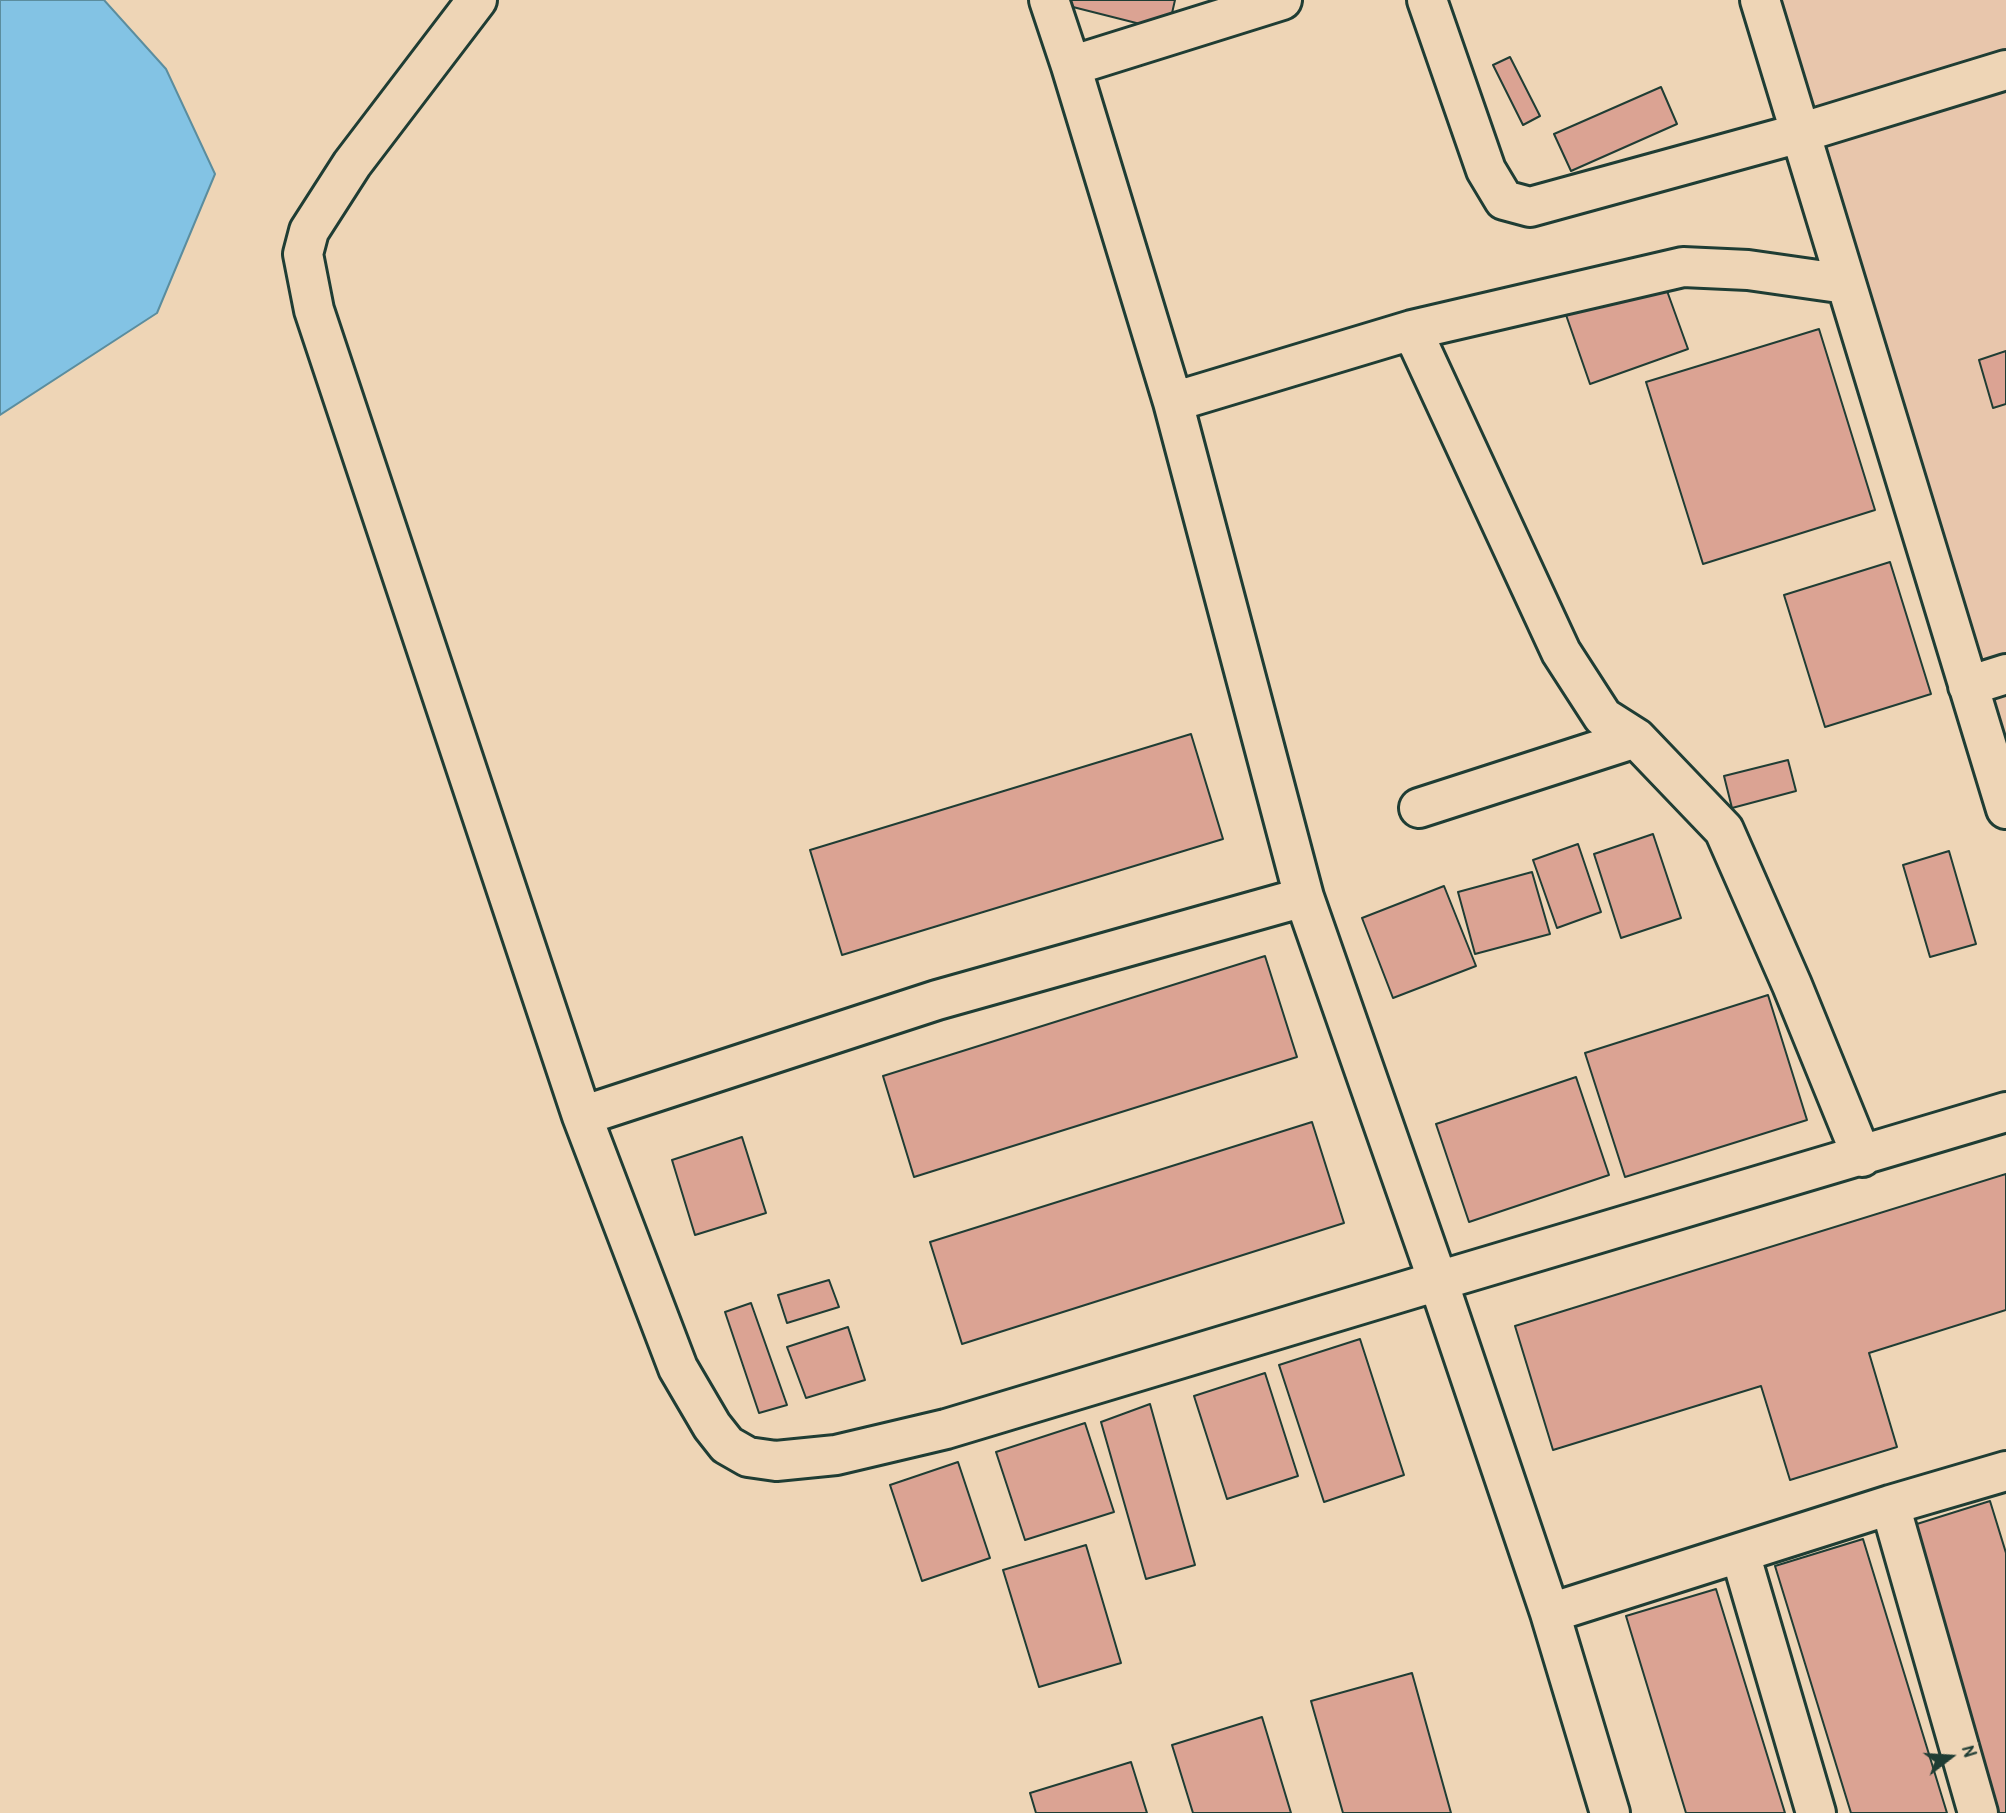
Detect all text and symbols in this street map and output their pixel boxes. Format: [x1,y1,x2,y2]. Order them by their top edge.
north arrow [1915,1722,1985,1792]
text: N [1956,1742,1984,1759]

